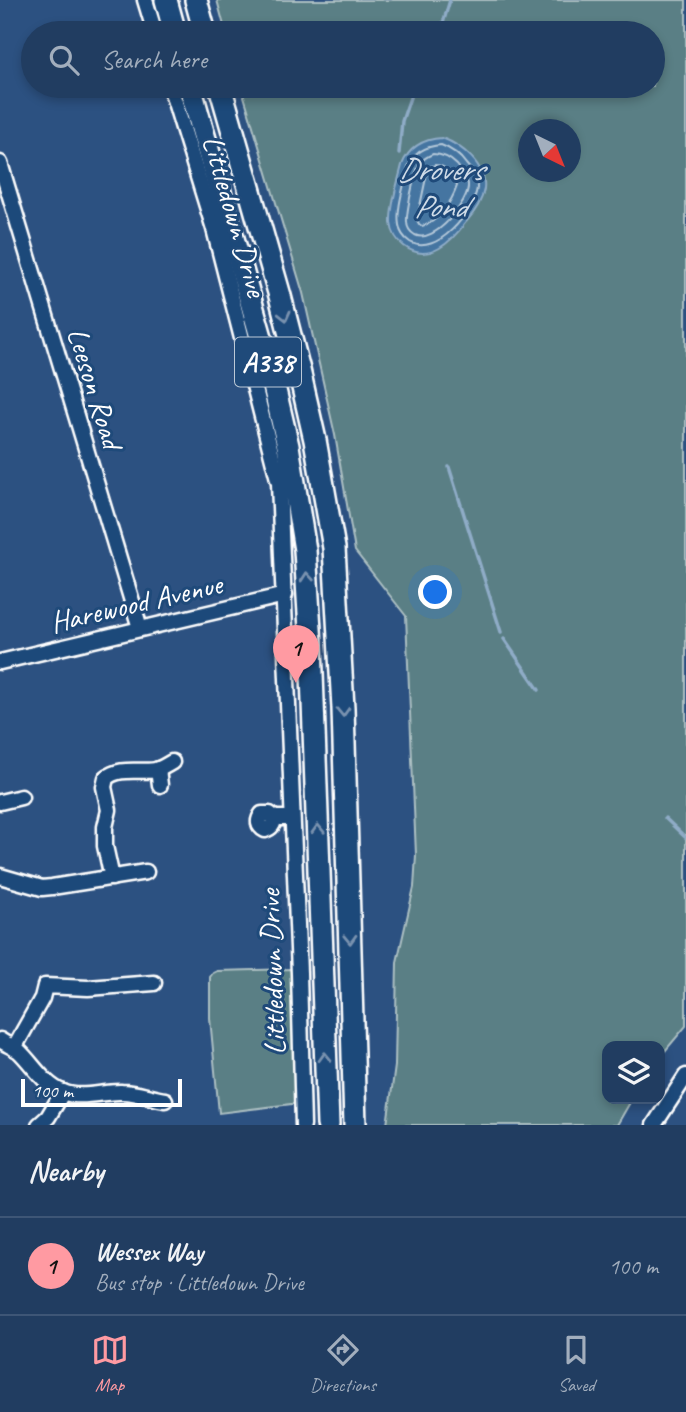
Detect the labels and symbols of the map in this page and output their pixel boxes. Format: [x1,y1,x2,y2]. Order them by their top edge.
north arrow [518,119,581,182]
street label: Littledown Drive [194,131,277,303]
water label: Drovers Pond [397,149,489,227]
one-way arrow [277,310,291,322]
street label: Leeson Road [59,323,133,457]
road number: A338 [235,338,301,386]
street label: Harewood Avenue [46,564,228,641]
one-way arrow [300,571,315,582]
your location [418,575,452,609]
pin: 1 [273,625,319,683]
one-way arrow [336,707,351,718]
one-way arrow [311,824,326,835]
street label: Littledown Drive [250,886,294,1056]
one-way arrow [342,934,357,945]
one-way arrow [318,1051,333,1062]
scale bar [21,1076,182,1108]

